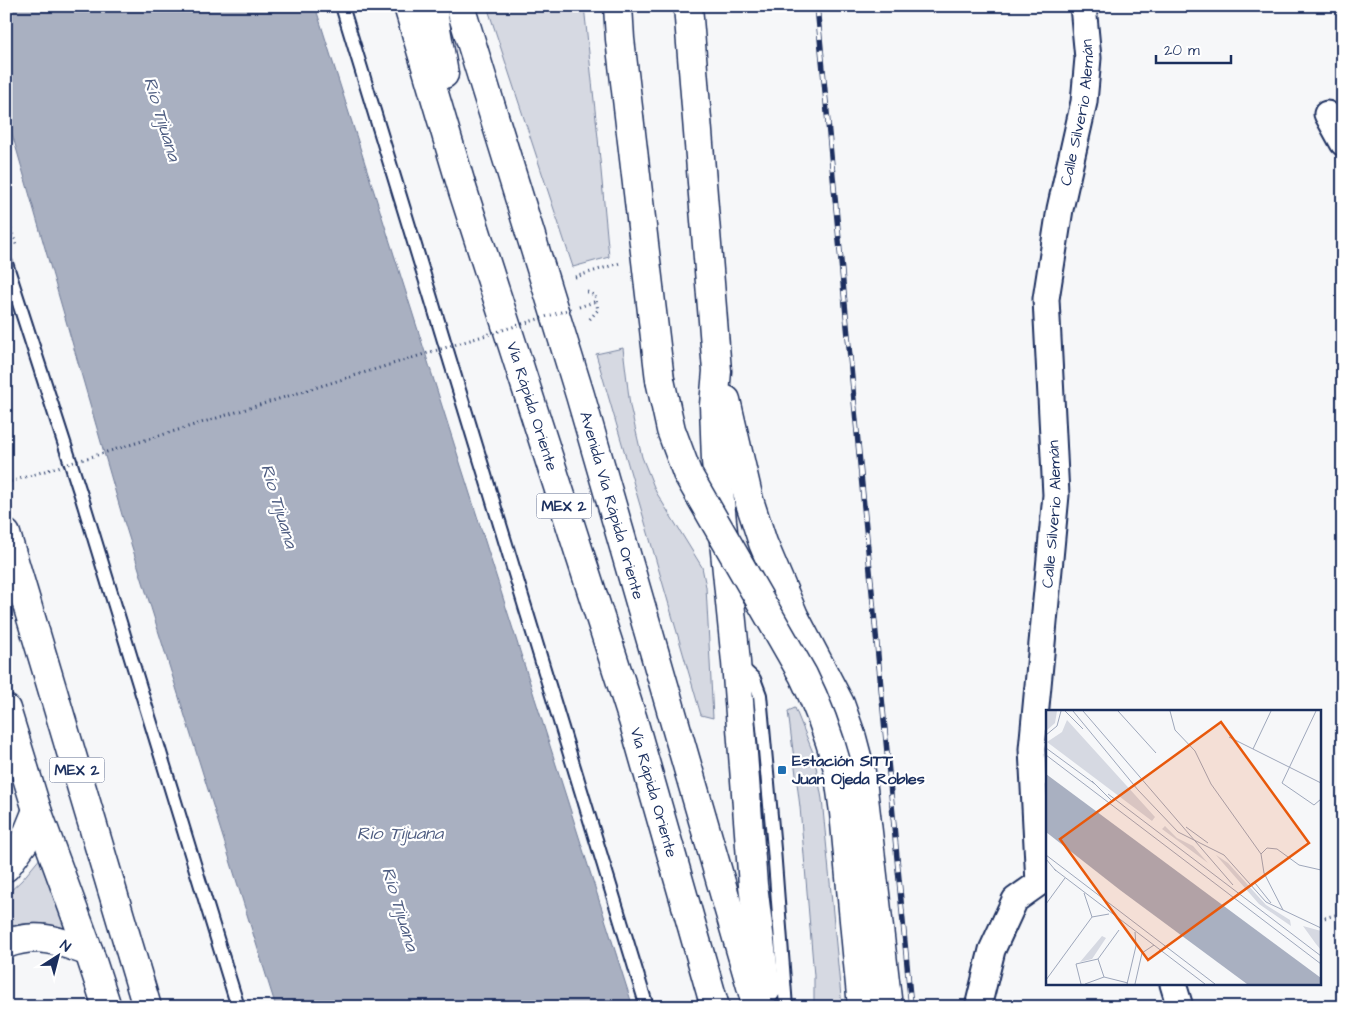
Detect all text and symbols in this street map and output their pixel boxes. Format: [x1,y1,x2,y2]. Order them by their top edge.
scale bar [1156,32,1232,64]
street label: Calle Silverio Alemán [1055,38,1099,188]
text: 20 m [1164,40,1200,61]
water label: Río Tijuana [137,74,187,165]
street label: Vía Rápida Oriente [501,339,563,474]
street label: Avenida Vía Rápida Oriente [574,409,650,602]
street label: Calle Silverio Alemán [1036,440,1067,589]
water label: Río Tijuana [254,461,304,552]
road number: MEX 2 [536,494,592,518]
inset map [1046,710,1322,986]
street label: Vía Rápida Oriente [625,725,683,860]
place label: Estación SITT Juan Ojeda Robles [791,750,925,790]
road number: MEX 2 [50,758,104,782]
marker: Estación SITT Juan Ojeda Robles [776,764,788,776]
water label: Rio Tijuana [357,821,444,846]
water label: Río Tijuana [375,864,425,955]
north arrow [32,930,82,980]
text: N [56,936,75,957]

